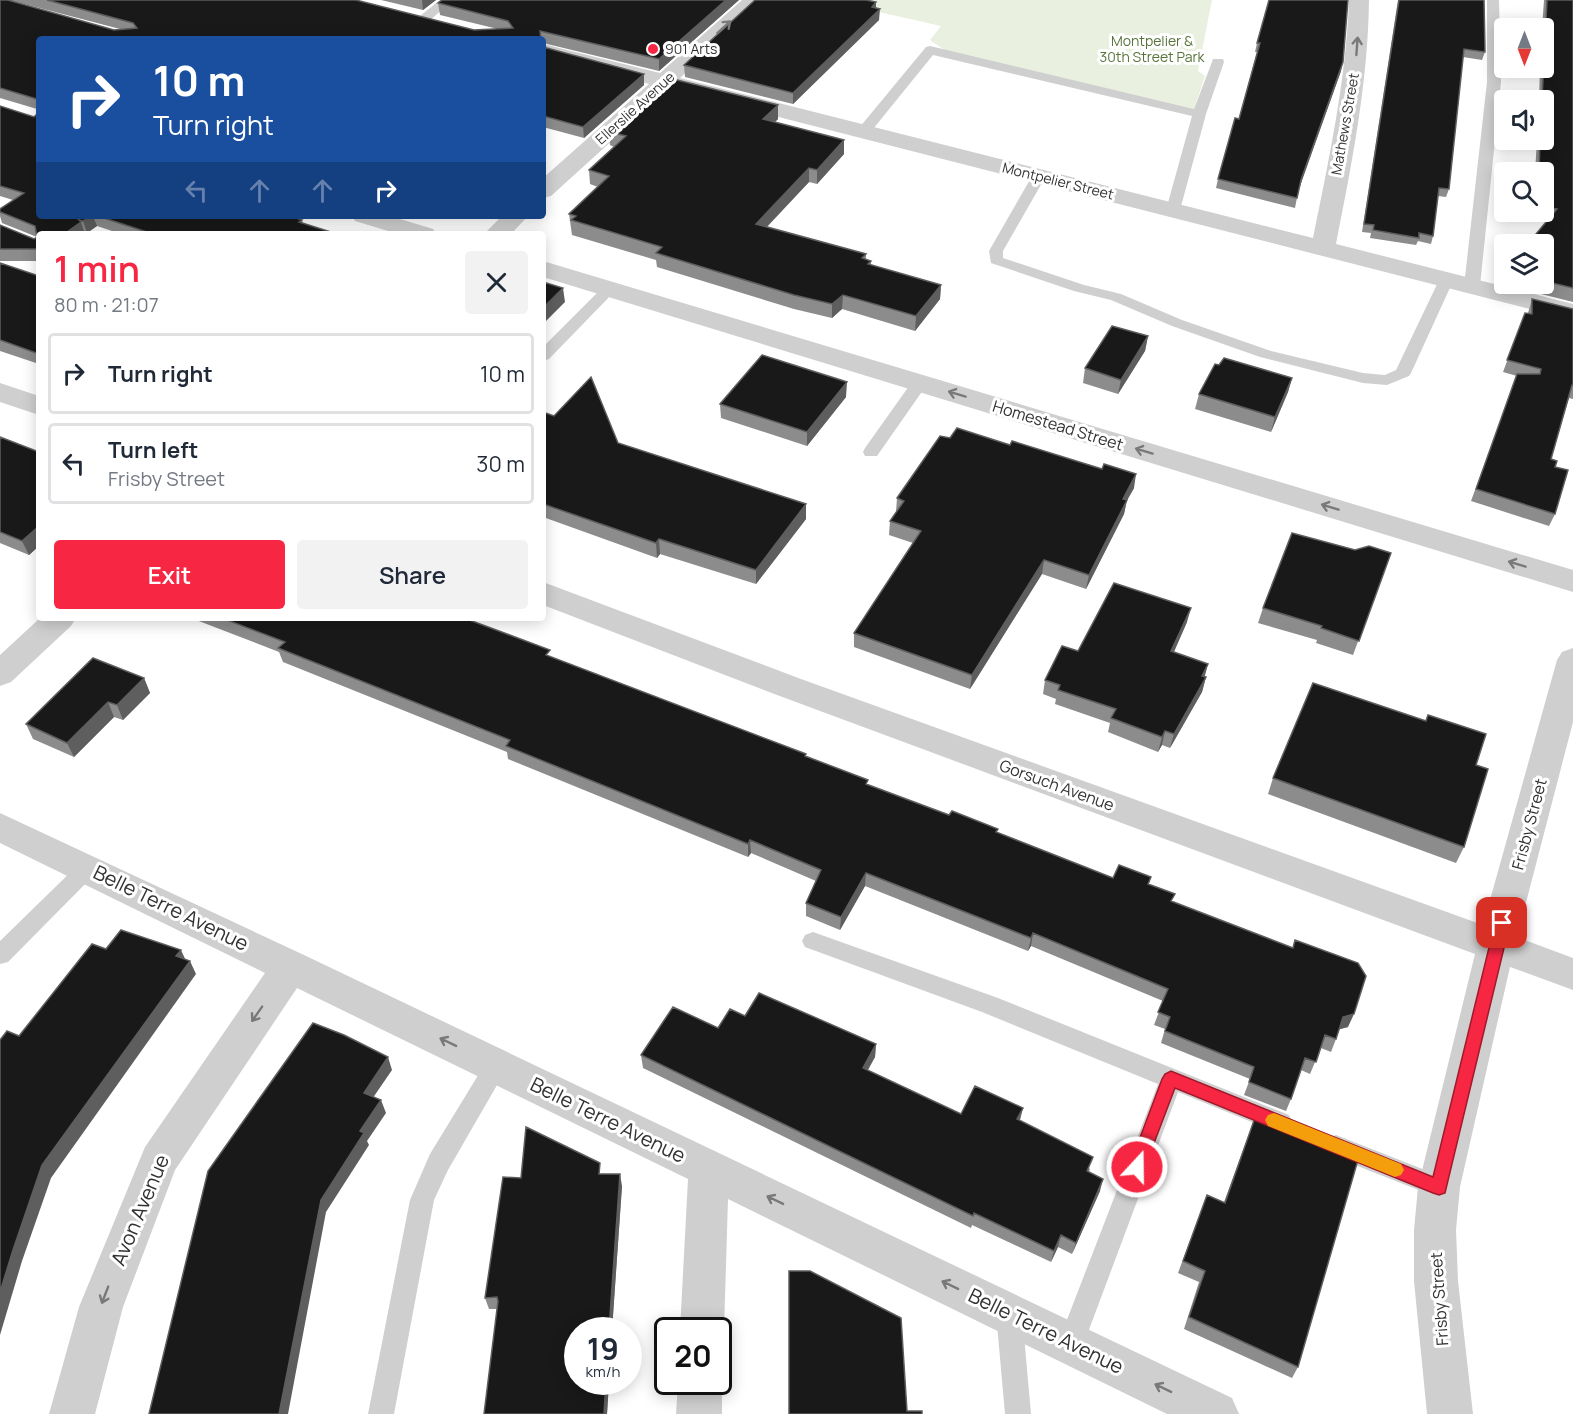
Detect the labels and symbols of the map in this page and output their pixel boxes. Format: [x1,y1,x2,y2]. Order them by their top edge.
north arrow [1494,18,1554,78]
one-way arrow [716,20,731,34]
park label: Montpelier & 30th Street Park [1100,31,1205,66]
one-way arrow [1352,36,1363,56]
place label: 901 Arts [665,39,717,58]
marker: 901 Arts [646,42,660,56]
street label: Ellerslie Avenue [591,67,678,148]
street label: Mathews Street [1326,71,1363,176]
street label: Montpelier Street [1000,157,1116,204]
one-way arrow [948,388,967,399]
street label: Homestead Street [990,395,1126,455]
one-way arrow [1135,445,1154,456]
one-way arrow [1321,501,1340,512]
one-way arrow [1508,558,1527,569]
street label: Gorsuch Avenue [997,754,1117,816]
street label: Frisby Street [1506,776,1552,872]
street label: Belle Terre Avenue [89,858,253,957]
pin [1476,897,1527,948]
one-way arrow [251,1006,263,1022]
one-way arrow [439,1036,457,1048]
street label: Belle Terre Avenue [526,1070,690,1169]
position arrow [1105,1135,1169,1199]
street label: Avon Avenue [104,1150,175,1269]
one-way arrow [766,1193,784,1205]
street label: Frisby Street [1425,1252,1453,1346]
one-way arrow [941,1278,959,1290]
street label: Belle Terre Avenue [964,1281,1128,1380]
one-way arrow [99,1285,110,1304]
speed limit sign: 20 [654,1317,732,1395]
one-way arrow [1155,1382,1173,1394]

